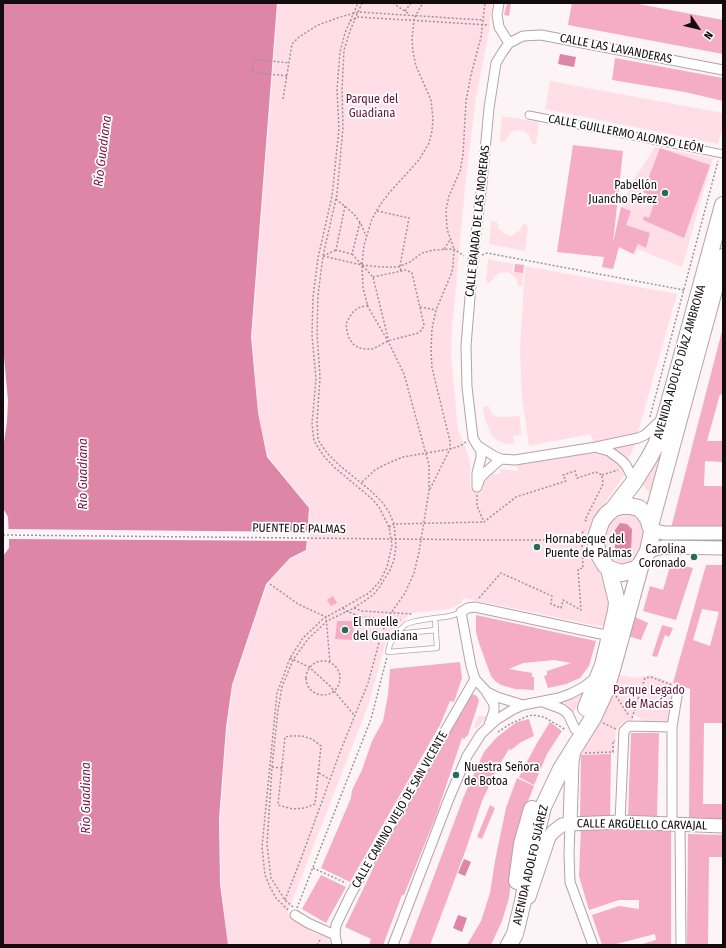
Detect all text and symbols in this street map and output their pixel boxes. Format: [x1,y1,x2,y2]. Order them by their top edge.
north arrow [678,8,718,48]
text: N [701,29,715,42]
street label: CALLE LAS LAVANDERAS [559,31,673,67]
park label: Parque del Guadiana [346,93,398,121]
street label: CALLE GUILLERMO ALONSO LEÓN [547,112,705,156]
water label: Río Guadiana [91,115,115,187]
street label: CALLE BAJADA DE LAS MORERAS [463,144,493,298]
place label: Pabellón Juancho Pérez [588,179,657,207]
marker: Pabellón Juancho Pérez [660,188,670,198]
street label: AVENIDA ADOLFO DÍAZ AMBRONA [651,283,709,441]
water label: Río Guadiana [75,438,91,510]
street label: PUENTE DE PALMAS [252,521,346,537]
place label: Hornabeque del Puente de Palmas [545,533,632,561]
marker: Hornabeque del Puente de Palmas [532,542,542,552]
place label: Carolina Coronado [639,543,686,571]
marker: Carolina Coronado [689,552,699,562]
place label: El muelle del Guadiana [353,616,418,644]
marker: El muelle del Guadiana [340,625,350,635]
park label: Parque Legado de Macías [613,684,685,712]
street label: CALLE CAMINO VIEJO DE SAN VICENTE [349,729,451,891]
place label: Nuestra Señora de Botoa [464,761,539,789]
water label: Río Guadiana [78,762,94,834]
marker: Nuestra Señora de Botoa [451,770,461,780]
street label: AVENIDA ADOLFO SUÁREZ [510,804,552,926]
street label: CALLE ARGÜELLO CARVAJAL [577,817,707,833]

